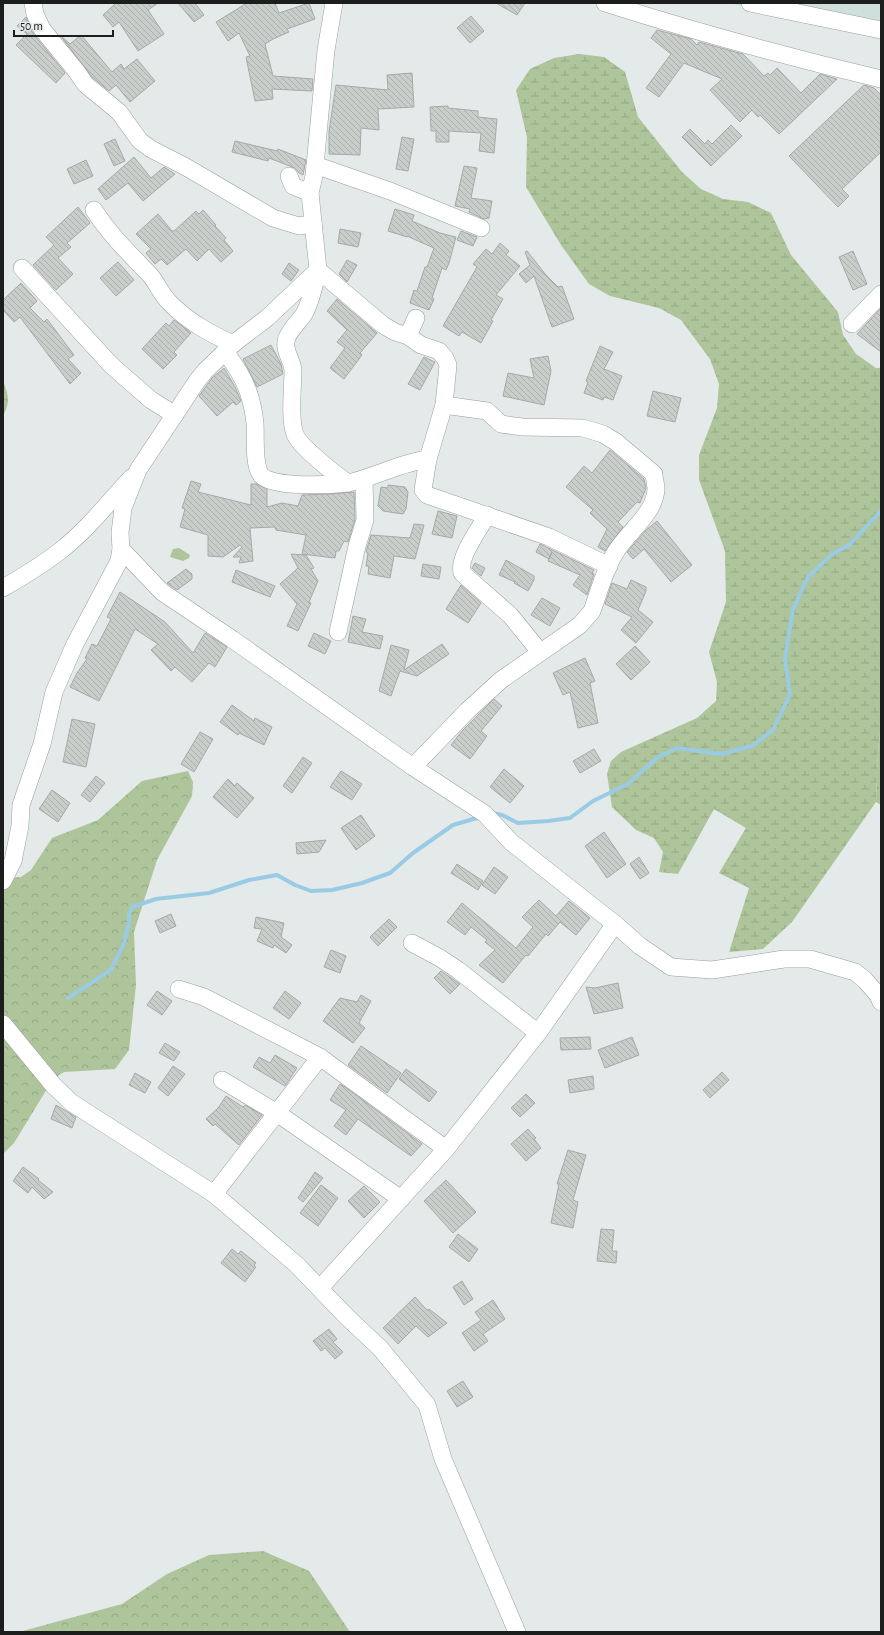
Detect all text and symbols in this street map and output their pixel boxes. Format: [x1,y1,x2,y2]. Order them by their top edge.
scale bar [14,12,113,38]
text: 50 m [20,20,43,32]

